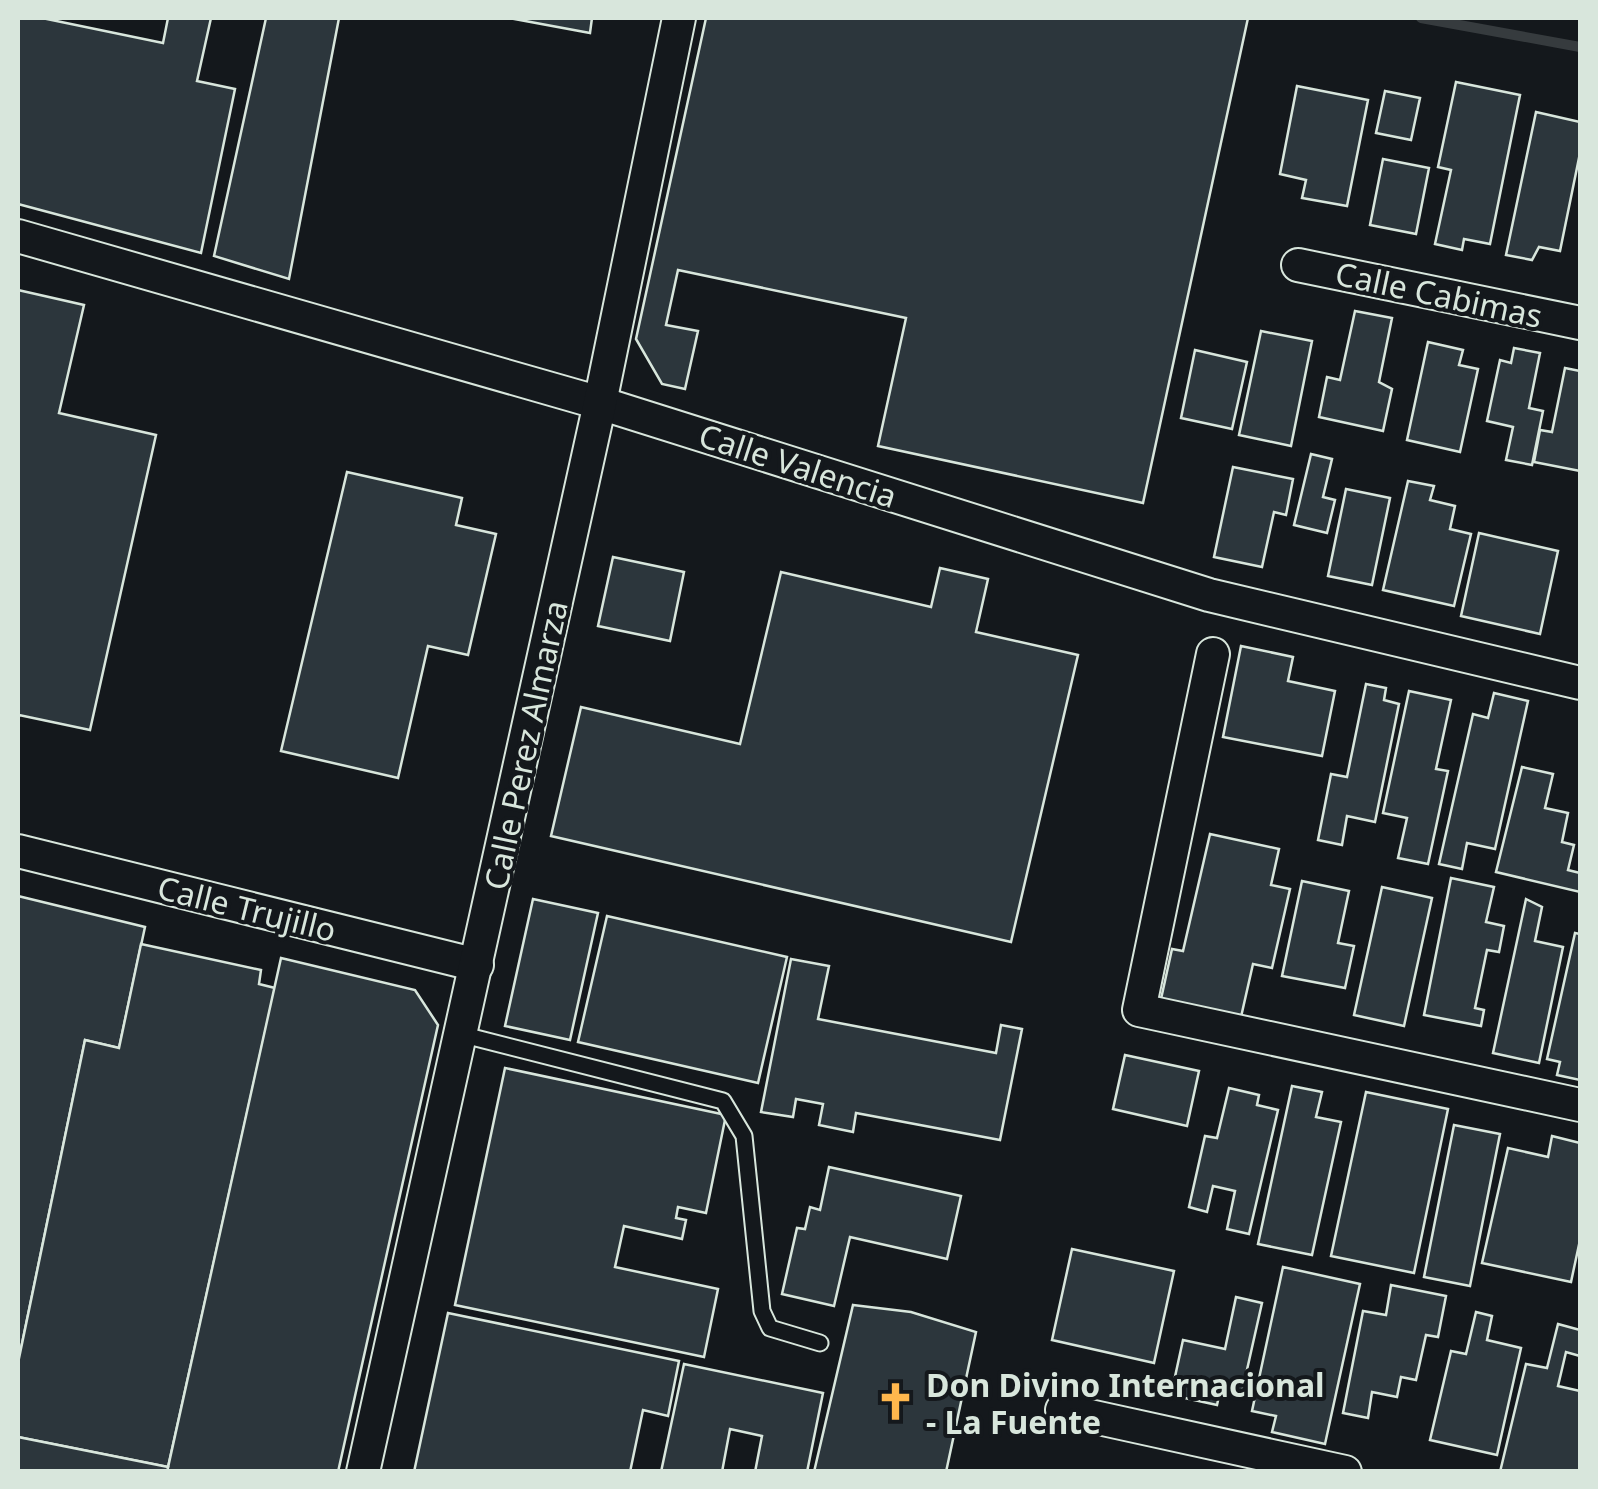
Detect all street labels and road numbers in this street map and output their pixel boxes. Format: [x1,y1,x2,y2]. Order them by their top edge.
street label: Calle Cabimas [1332,251,1546,337]
street label: Calle Valencia [694,413,902,517]
street label: Calle Perez Almarza [473,596,577,894]
street label: Calle Trujillo [153,865,341,951]

